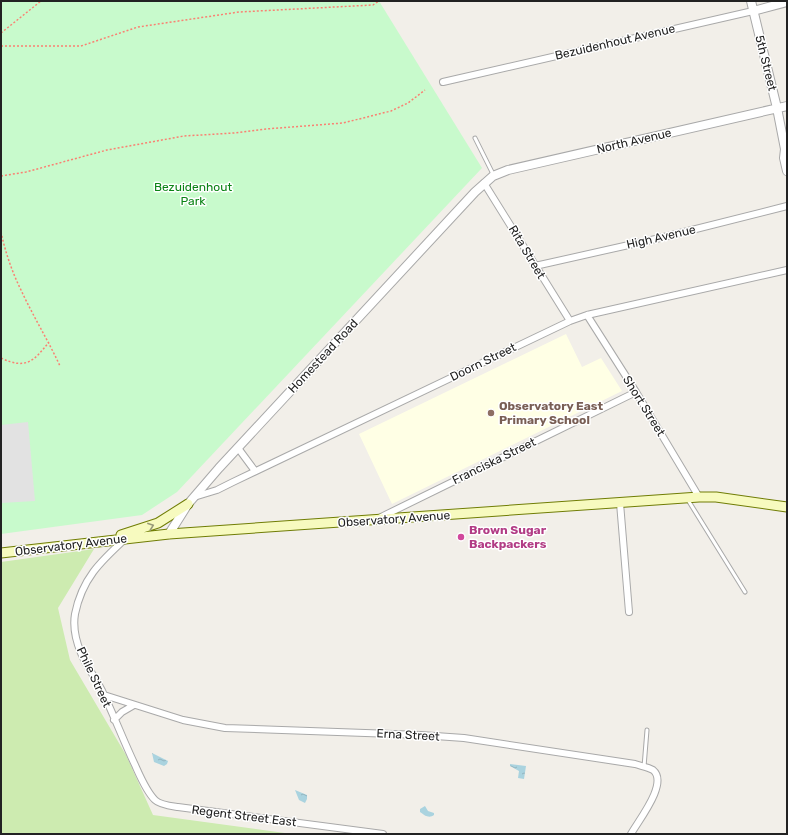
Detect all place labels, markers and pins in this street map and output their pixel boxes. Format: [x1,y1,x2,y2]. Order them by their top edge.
place label: Observatory East Primary School [499,399,603,427]
marker: Observatory East Primary School [486,408,496,418]
place label: Brown Sugar Backpackers [469,523,547,551]
marker: Brown Sugar Backpackers [456,532,466,542]

